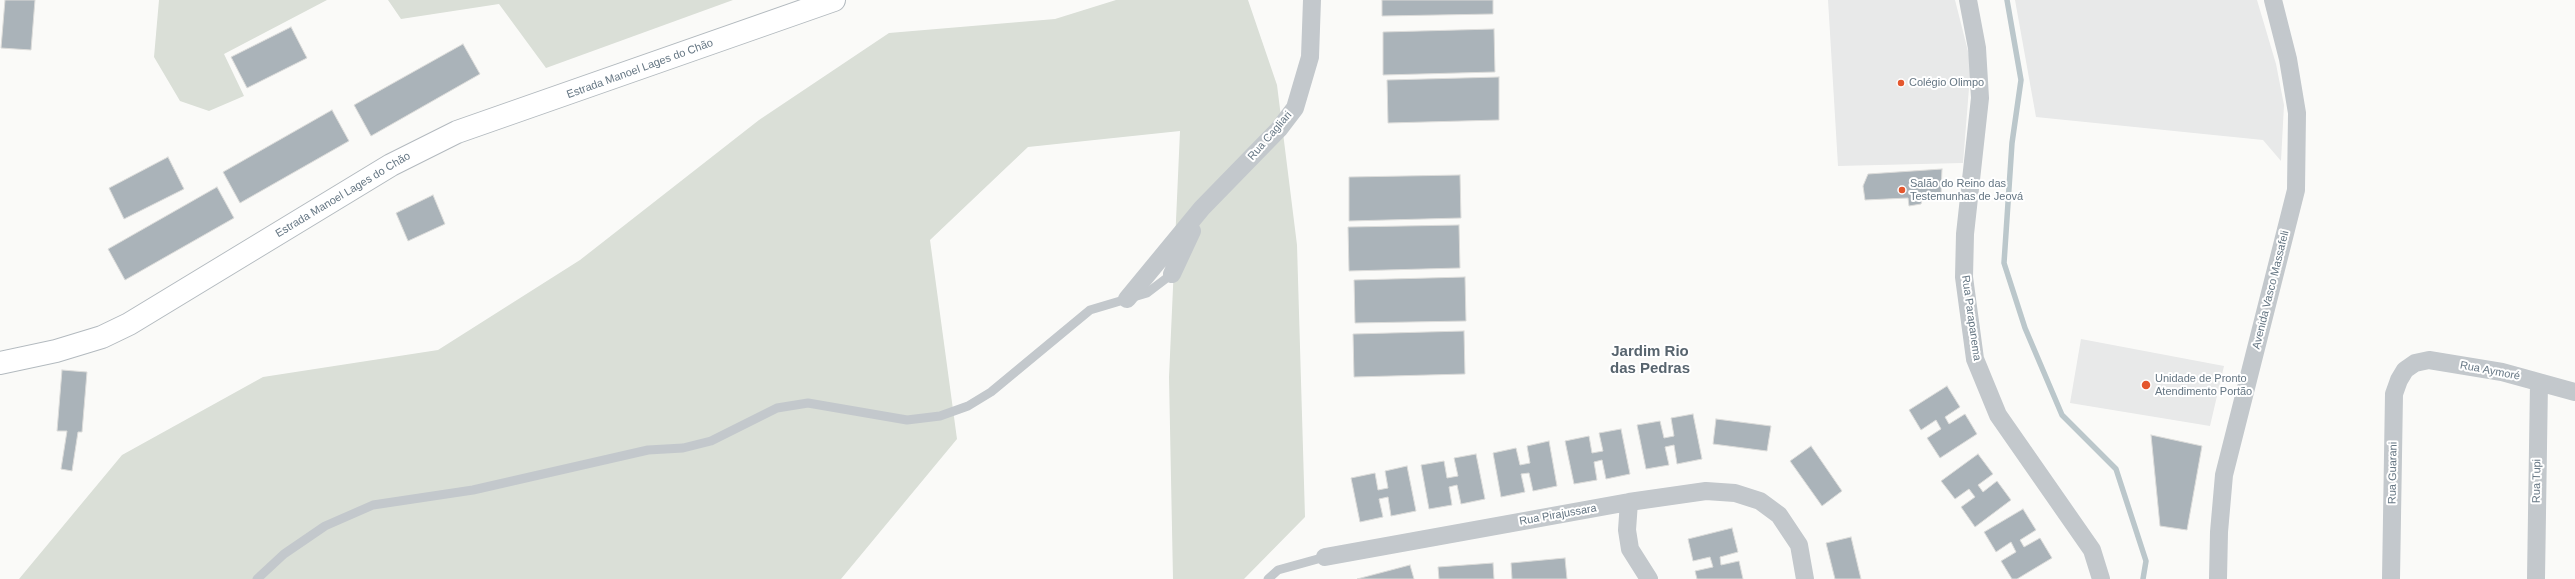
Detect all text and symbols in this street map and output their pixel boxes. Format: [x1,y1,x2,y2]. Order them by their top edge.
street label: Estrada Manoel Lages do Chão [565,36,715,102]
place label: Colégio Olimpo [1909,76,1984,90]
marker: Colégio Olimpo [1896,78,1906,88]
street label: Rua Cagliari [1245,109,1295,163]
street label: Estrada Manoel Lages do Chão [273,150,413,240]
place label: Salão do Reino das Testemunhas de Jeová [1910,177,2023,203]
marker: Salão do Reino das Testemunhas de Jeová [1897,185,1907,195]
street label: Avenida Vasco Massafeli [2250,229,2292,351]
street label: Rua Parapanema [1958,274,1984,362]
district label: Jardim Rio das Pedras [1610,343,1690,378]
street label: Rua Aymoré [2459,359,2521,383]
place label: Unidade de Pronto Atendimento Portão [2155,372,2252,398]
marker: Unidade de Pronto Atendimento Portão [2140,379,2152,391]
street label: Rua Guarani [2386,442,2400,504]
street label: Rua Tupi [2530,459,2544,503]
street label: Rua Pirajussara [1518,502,1598,528]

